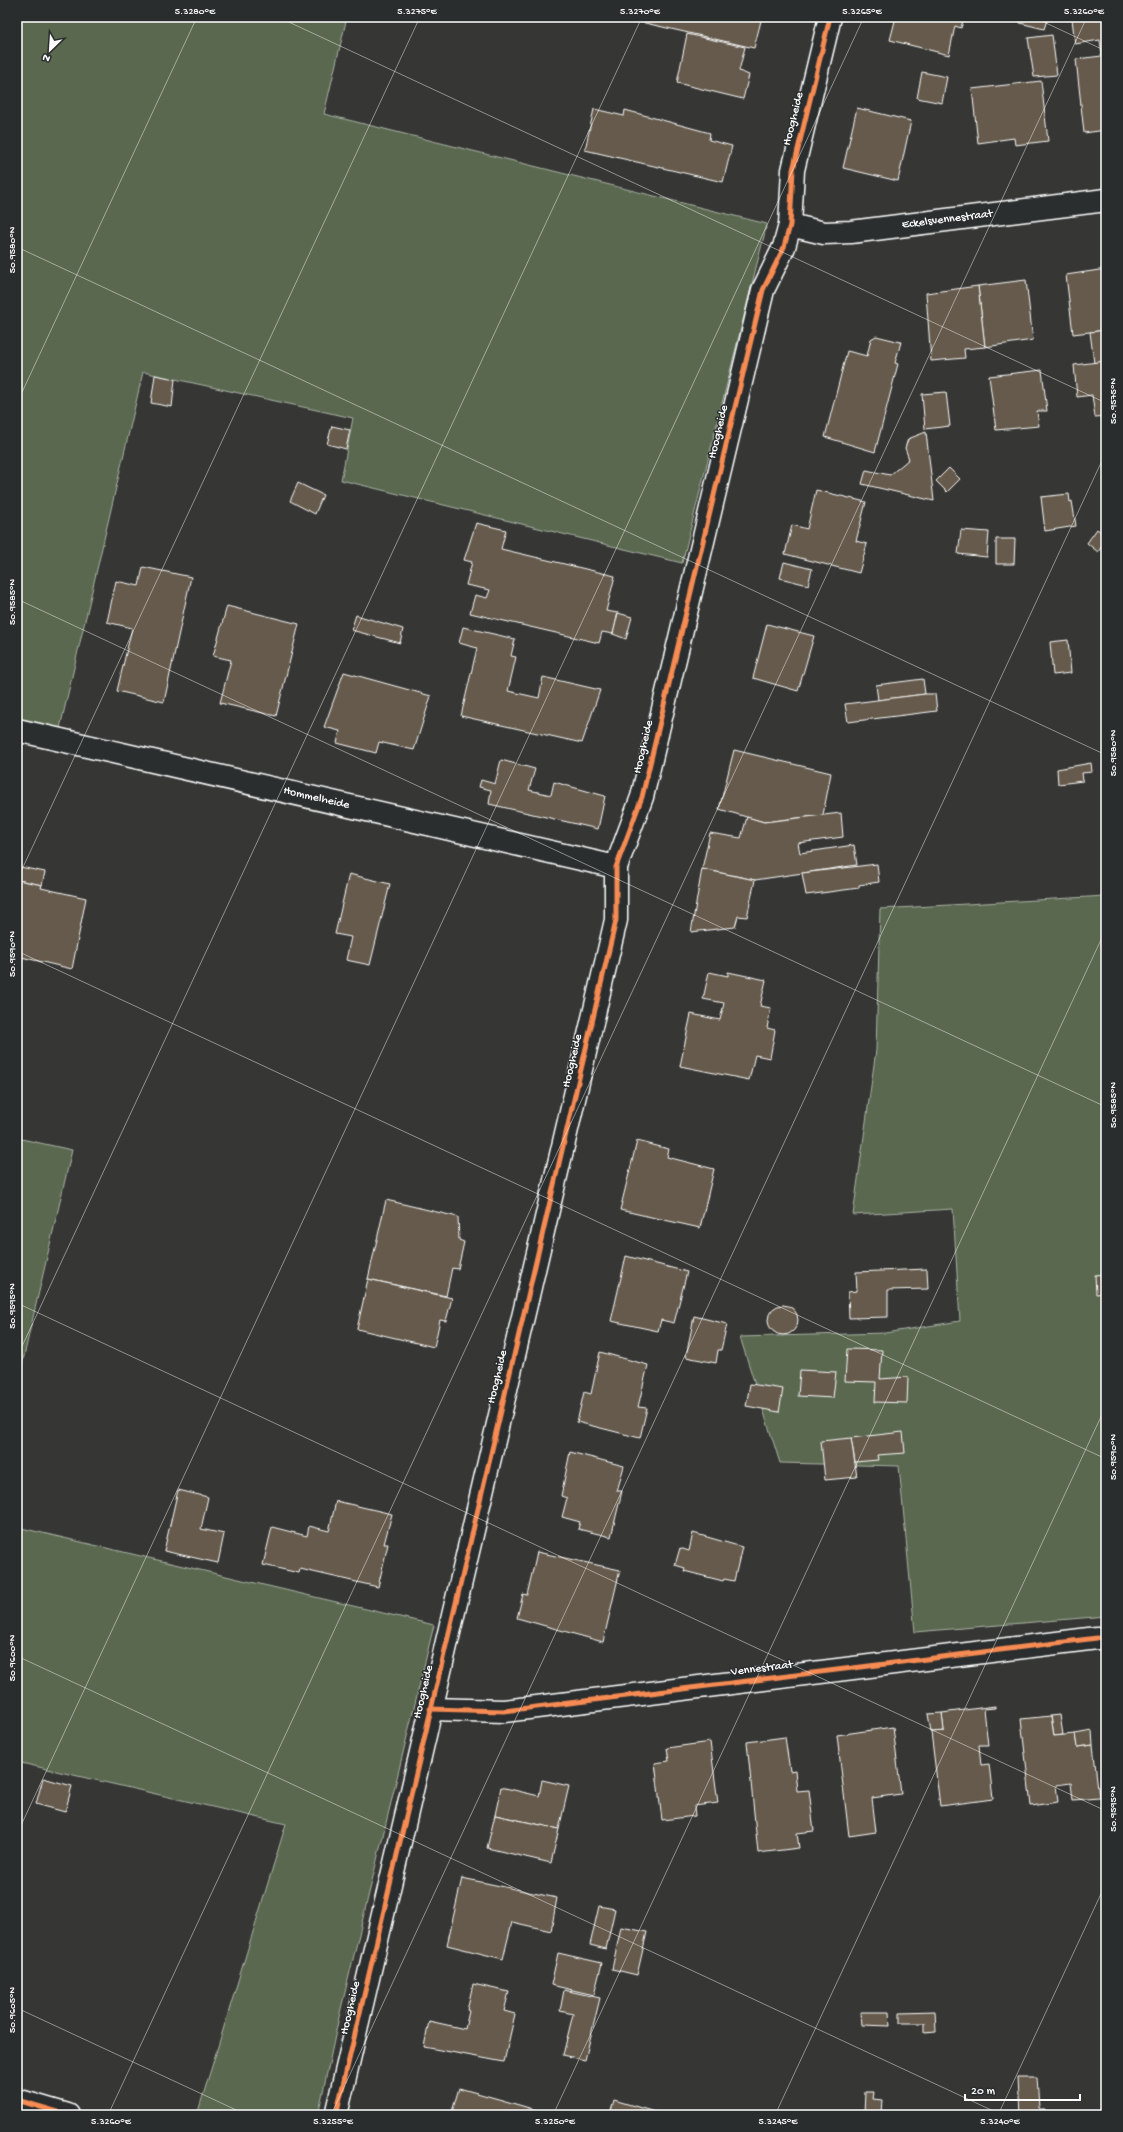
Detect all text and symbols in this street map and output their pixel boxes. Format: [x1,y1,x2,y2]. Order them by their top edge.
text: 5.3280°E [175,6,216,18]
text: 5.3275°E [397,6,438,18]
text: 5.3270°E [620,6,661,18]
text: 5.3265°E [842,6,883,18]
text: 5.3260°E [1064,6,1105,18]
north arrow [30,30,70,70]
text: N [41,50,52,64]
street label: Hoogheide [781,90,808,147]
street label: Eckelsvennestraat [901,207,994,233]
text: 50.9580°N [7,226,19,273]
text: 50.9575°N [1108,378,1120,424]
street label: Hoogheide [706,403,732,460]
text: 50.9585°N [7,578,19,625]
street label: Hoogheide [631,718,657,775]
text: 50.9580°N [1108,729,1120,776]
street label: Hommelheide [282,784,352,813]
text: 50.9590°N [7,931,19,977]
street label: Hoogheide [560,1032,586,1089]
text: 50.9585°N [1108,1081,1120,1128]
text: 50.9595°N [7,1283,19,1329]
street label: Hoogheide [485,1348,511,1405]
text: 50.9590°N [1108,1434,1120,1480]
text: 50.9600°N [7,1634,19,1681]
street label: Vennestraat [729,1658,795,1680]
street label: Hoogheide [411,1663,437,1720]
text: 50.9595°N [1108,1786,1120,1832]
street label: Hoogheide [338,1979,364,2036]
text: 50.9605°N [7,1986,19,2033]
scale bar [965,2076,1080,2102]
text: 20 m [971,2085,996,2099]
text: 5.3260°E [91,2116,132,2128]
text: 5.3255°E [313,2116,354,2128]
text: 5.3250°E [535,2116,576,2128]
text: 5.3245°E [758,2116,798,2128]
text: 5.3240°E [980,2116,1021,2128]

